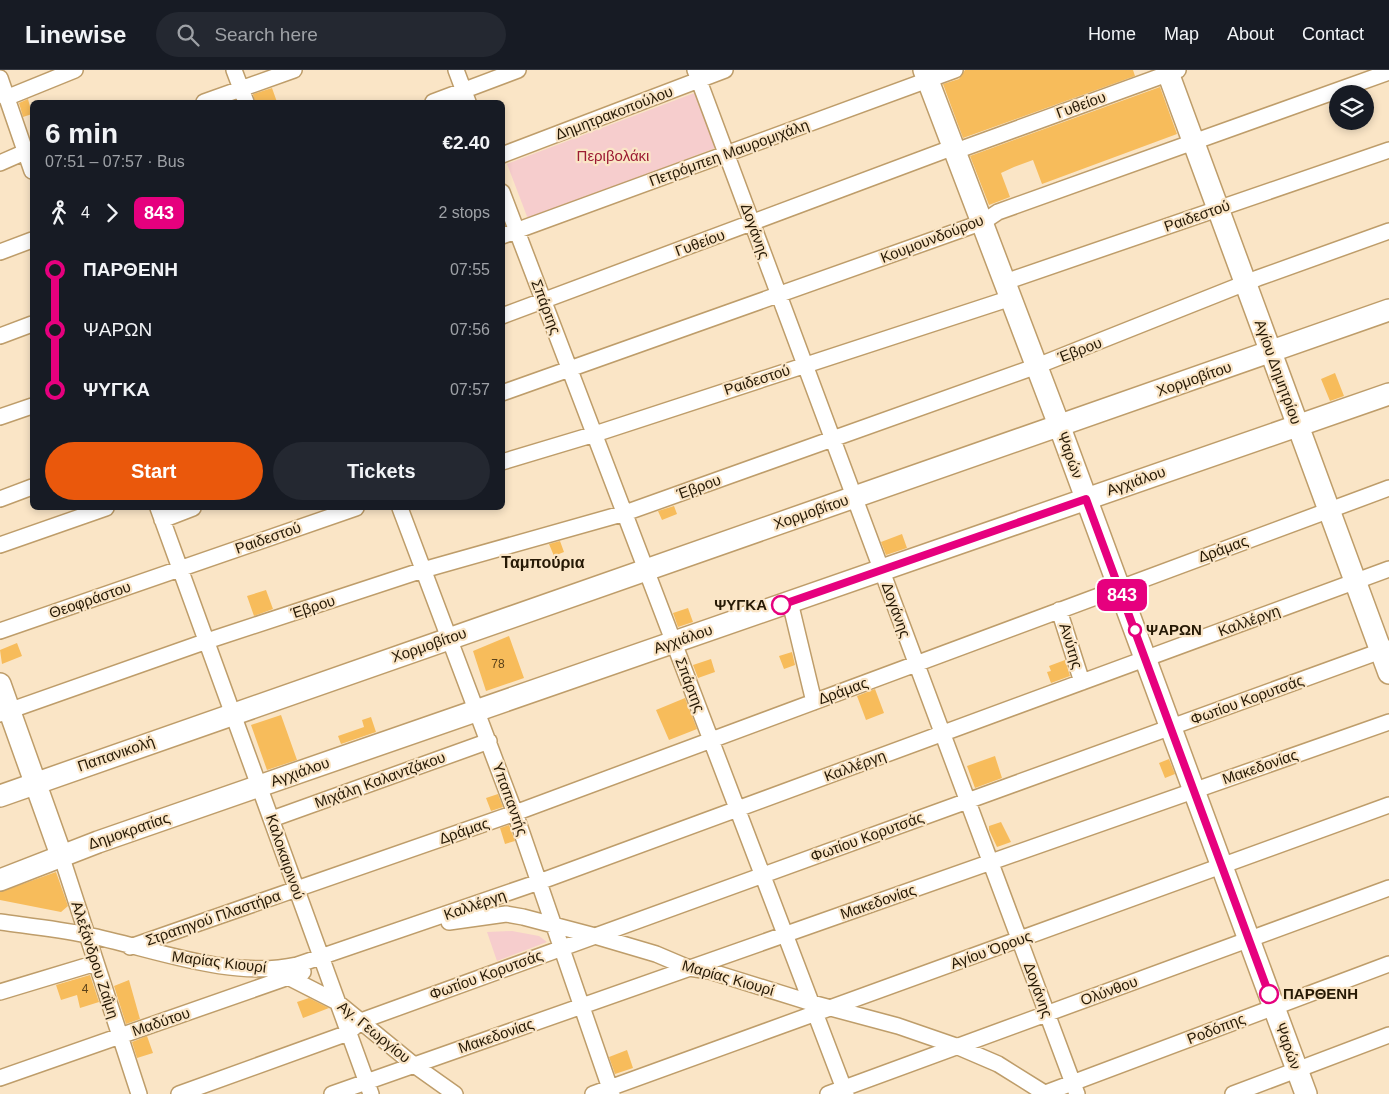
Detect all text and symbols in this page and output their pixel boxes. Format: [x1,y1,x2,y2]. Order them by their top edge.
search box [156,12,506,57]
text: Linewise [25,21,126,48]
icon: search [174,21,202,49]
text: Search here [214,24,318,45]
text: Home [1088,24,1136,44]
text: Map [1164,24,1199,44]
text: About [1227,24,1274,44]
text: Contact [1302,24,1364,44]
street label: Δημητρακοπούλου [553,82,675,143]
map controls [1329,85,1374,130]
button: layers [1329,85,1374,130]
street label: Γυθείου [1054,88,1108,121]
street label: Πετρόμπεη Μαυρομιχάλη [647,116,811,189]
text: 6 min [45,118,118,149]
text: €2.40 [442,132,490,153]
park label: Περιβολάκι [577,147,649,164]
text: 07:51 – 07:57 · Bus [45,153,185,170]
street label: Ραιδεστού [1162,196,1232,235]
icon: walk [45,199,73,227]
icon: forward [98,199,126,227]
street label: Δογάνης [738,201,773,261]
text: 843 [144,203,174,223]
text: 4 [81,204,90,221]
text: 2 stops [438,204,490,221]
street label: Κουμουνδούρου [878,211,986,266]
street label: Γυθείου [673,226,727,259]
text: ΠΑΡΘΕΝΗ [83,259,178,280]
text: 07:55 [450,261,490,278]
street label: Σπάρτης [528,277,565,337]
street label: Αγίου Δημητρίου [1252,317,1305,426]
text: ΨΑΡΩΝ [83,319,152,340]
text: 07:56 [450,321,490,338]
street label: Έβρου [1055,333,1104,366]
street label: Χορμοβίτου [1154,358,1234,399]
street label: Ραιδεστού [722,361,792,398]
text: ΨΥΓΚΑ [83,379,150,400]
text: 07:57 [450,381,490,398]
street label: Ψαρών [1054,429,1087,480]
button: Start [45,442,263,500]
button: Tickets [273,442,490,500]
street label: Αγχιάλου [1104,463,1167,498]
street label: Έβρου [674,471,723,503]
street label: Χορμοβίτου [771,491,851,532]
street label: Ραιδεστού [233,518,303,557]
street label: Δράμας [1196,532,1250,565]
district label: Ταμπούρια [501,554,585,571]
street label: Θεοφράστου [47,578,133,621]
line badge: 843 [1093,579,1151,611]
street label: Δογάνης [879,580,914,640]
text: 843 [1107,585,1137,605]
street label: Έβρου [288,591,337,622]
marker: ΨΥΓΚΑ [771,595,791,615]
place label: ΨΥΓΚΑ [714,596,767,613]
street label: Καλλέργη [1216,602,1282,640]
street label: Αγχιάλου [651,621,714,656]
street label: Ανύτης [1056,621,1086,671]
place label: ΨΑΡΩΝ [1146,621,1202,638]
marker: ΨΑΡΩΝ [1128,623,1142,637]
street label: Χορμοβίτου [389,624,469,665]
street label: Σπάρτης [672,655,709,715]
house number: 78 [491,657,505,671]
street label: Φωτίου Κορυτσάς [1188,671,1306,728]
street label: Δράμας [816,674,870,707]
street label: Παπανικολή [75,732,157,775]
street label: Μακεδονίας [1220,746,1300,787]
street label: Καλλέργη [822,747,888,785]
street label: Μιχάλη Καλαντζάκου [312,748,447,811]
street label: Αγχιάλου [268,754,331,789]
street label: Υπαπαντής [489,760,532,838]
street label: Φωτίου Κορυτσάς [808,808,926,865]
street label: Δημοκρατίας [86,809,172,852]
street label: Καλοκαιρινού [263,812,308,902]
street label: Δράμας [437,814,491,847]
street label: Μακεδονίας [838,881,918,922]
street label: Στρατηγού Πλαστήρα [143,886,283,949]
street label: Καλλέργη [442,886,508,923]
street label: Αλεξάνδρου Ζαΐμη [68,899,122,1021]
street label: Αγίου Όρους [948,927,1034,972]
street label: Φωτίου Κορυτσάς [427,946,545,1003]
street label: Μαρίας Κιουρί [171,947,268,976]
street label: Μαρίας Κιουρί [680,956,777,999]
street label: Δογάνης [1021,960,1056,1020]
street label: Ολύνθου [1078,972,1140,1009]
house number: 4 [82,982,89,996]
marker: ΠΑΡΘΕΝΗ [1259,984,1279,1004]
place label: ΠΑΡΘΕΝΗ [1283,985,1358,1002]
street label: Αγ. Γεωργίου [335,997,414,1066]
street label: Μαδύτου [130,1004,192,1039]
street label: Ροδόπης [1184,1010,1247,1047]
street label: Μακεδονίας [456,1015,536,1056]
street label: Ψαρών [1272,1020,1305,1071]

